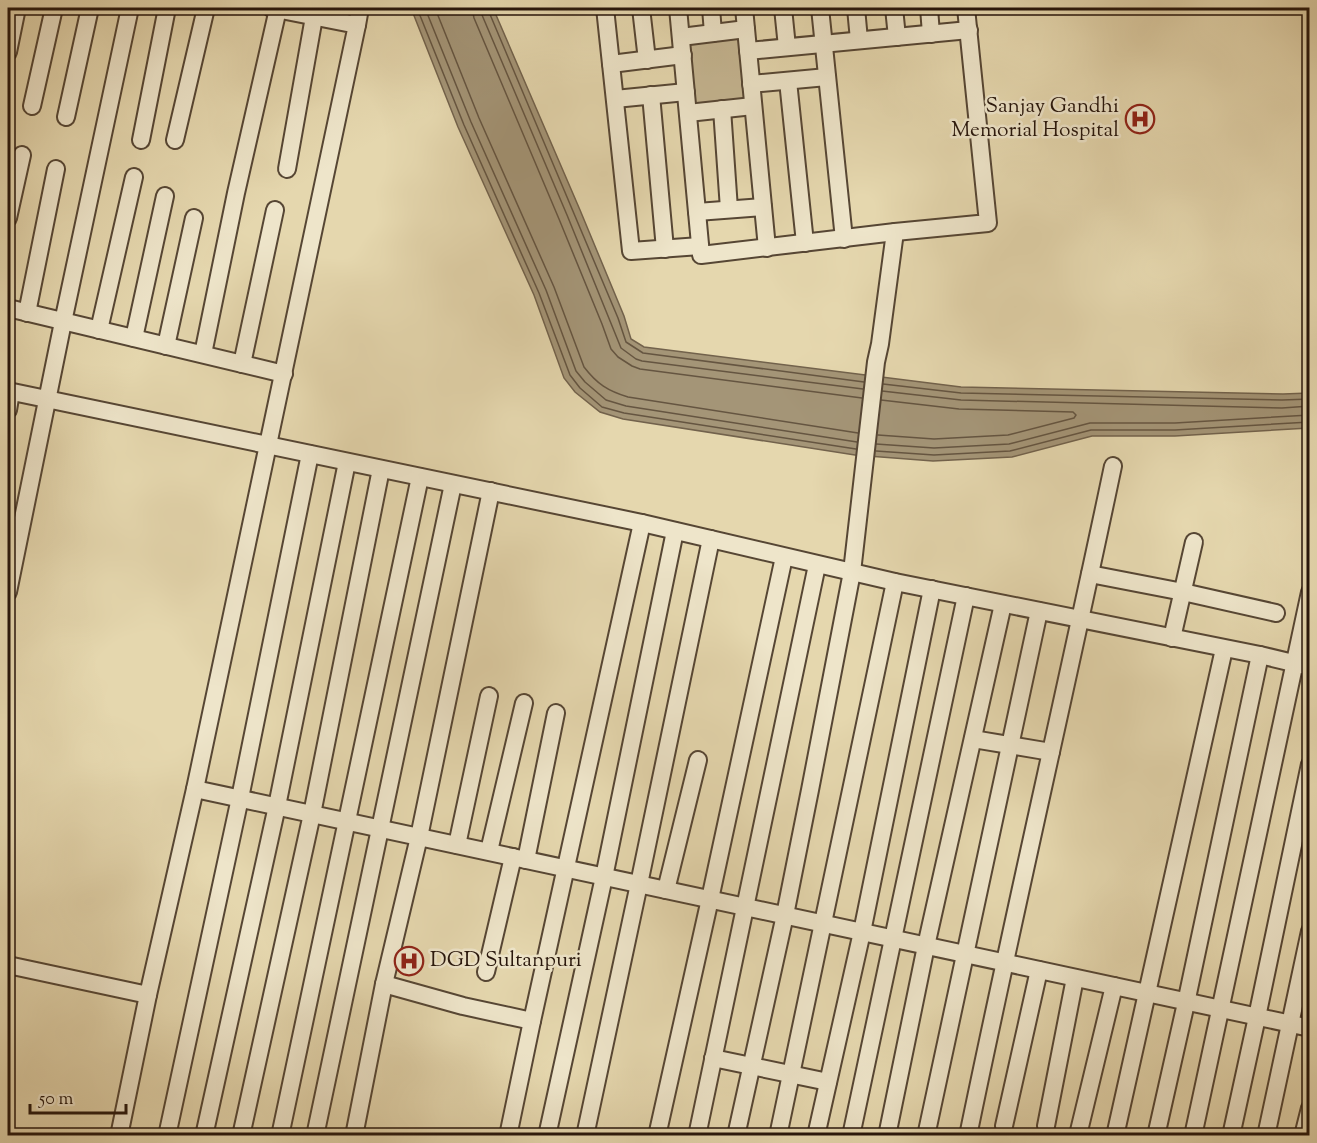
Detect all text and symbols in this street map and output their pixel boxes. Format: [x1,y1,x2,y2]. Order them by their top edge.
place label: Sanjay Gandhi Memorial Hospital [951,92,1119,146]
hospital icon: Sanjay Gandhi Memorial Hospital [1124,103,1156,135]
hospital icon: DGD Sultanpuri [393,945,425,977]
place label: DGD Sultanpuri [430,946,582,976]
scale bar [30,1077,126,1115]
text: 50 m [38,1087,74,1113]

